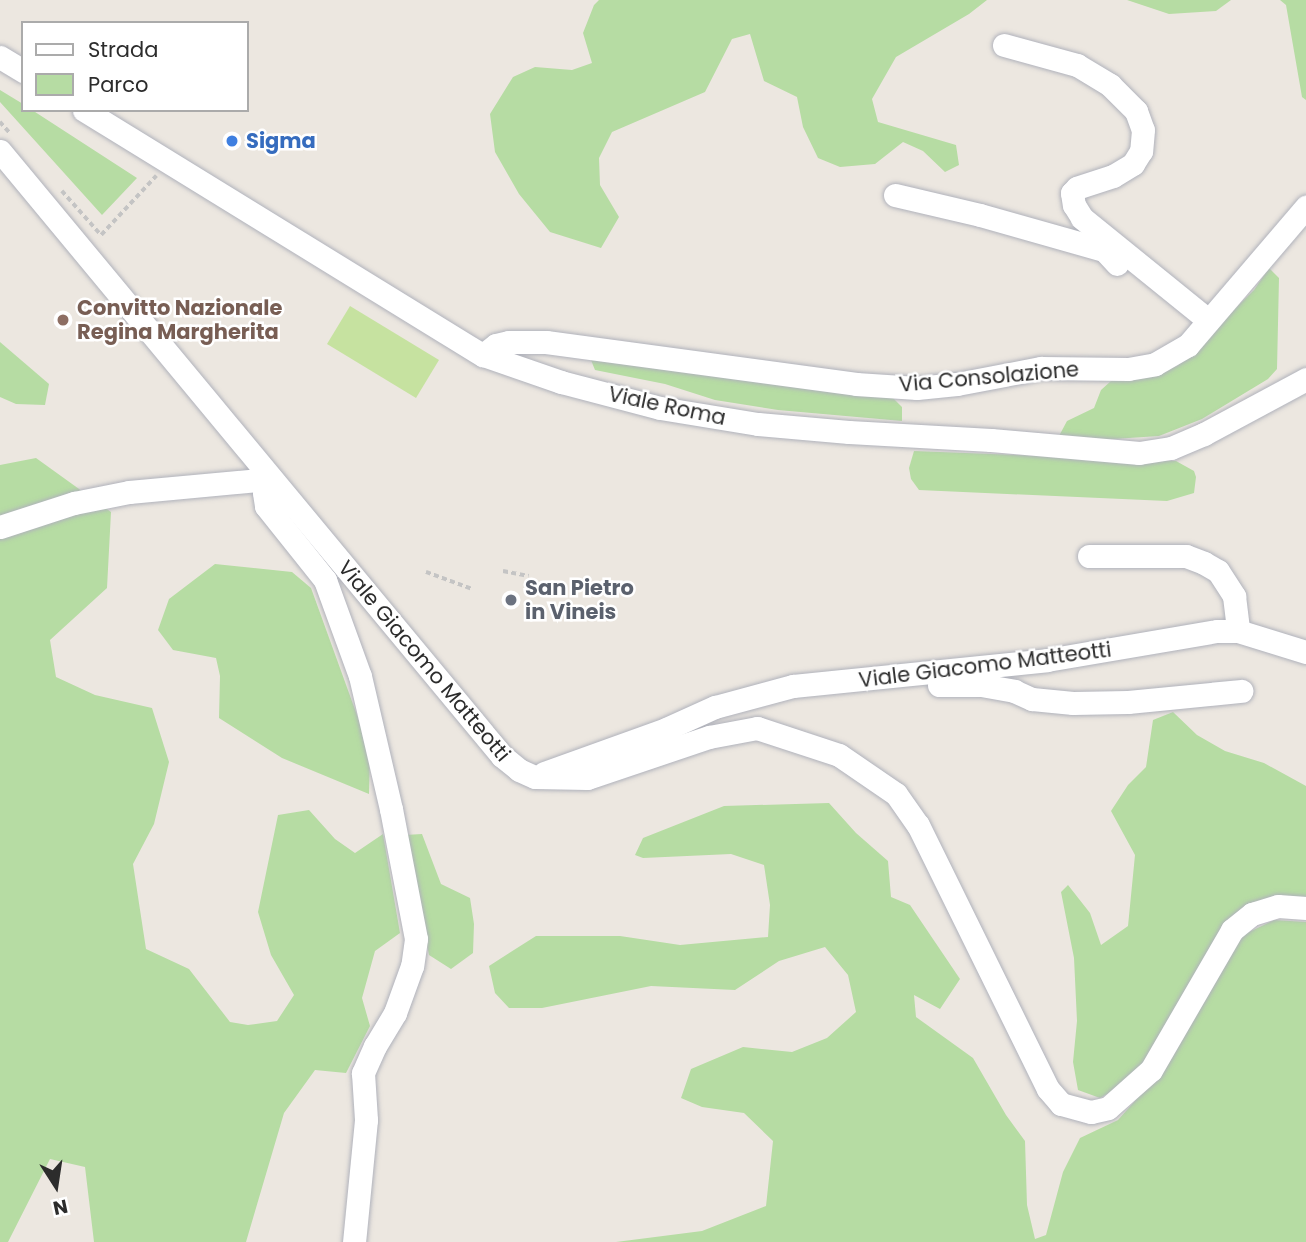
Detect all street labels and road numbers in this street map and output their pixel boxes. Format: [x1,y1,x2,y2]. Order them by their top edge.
street label: Via Consolazione [898,357,1080,397]
street label: Viale Roma [606,381,728,431]
street label: Viale Giacomo Matteotti [333,555,515,767]
street label: Viale Giacomo Matteotti [857,637,1113,693]

